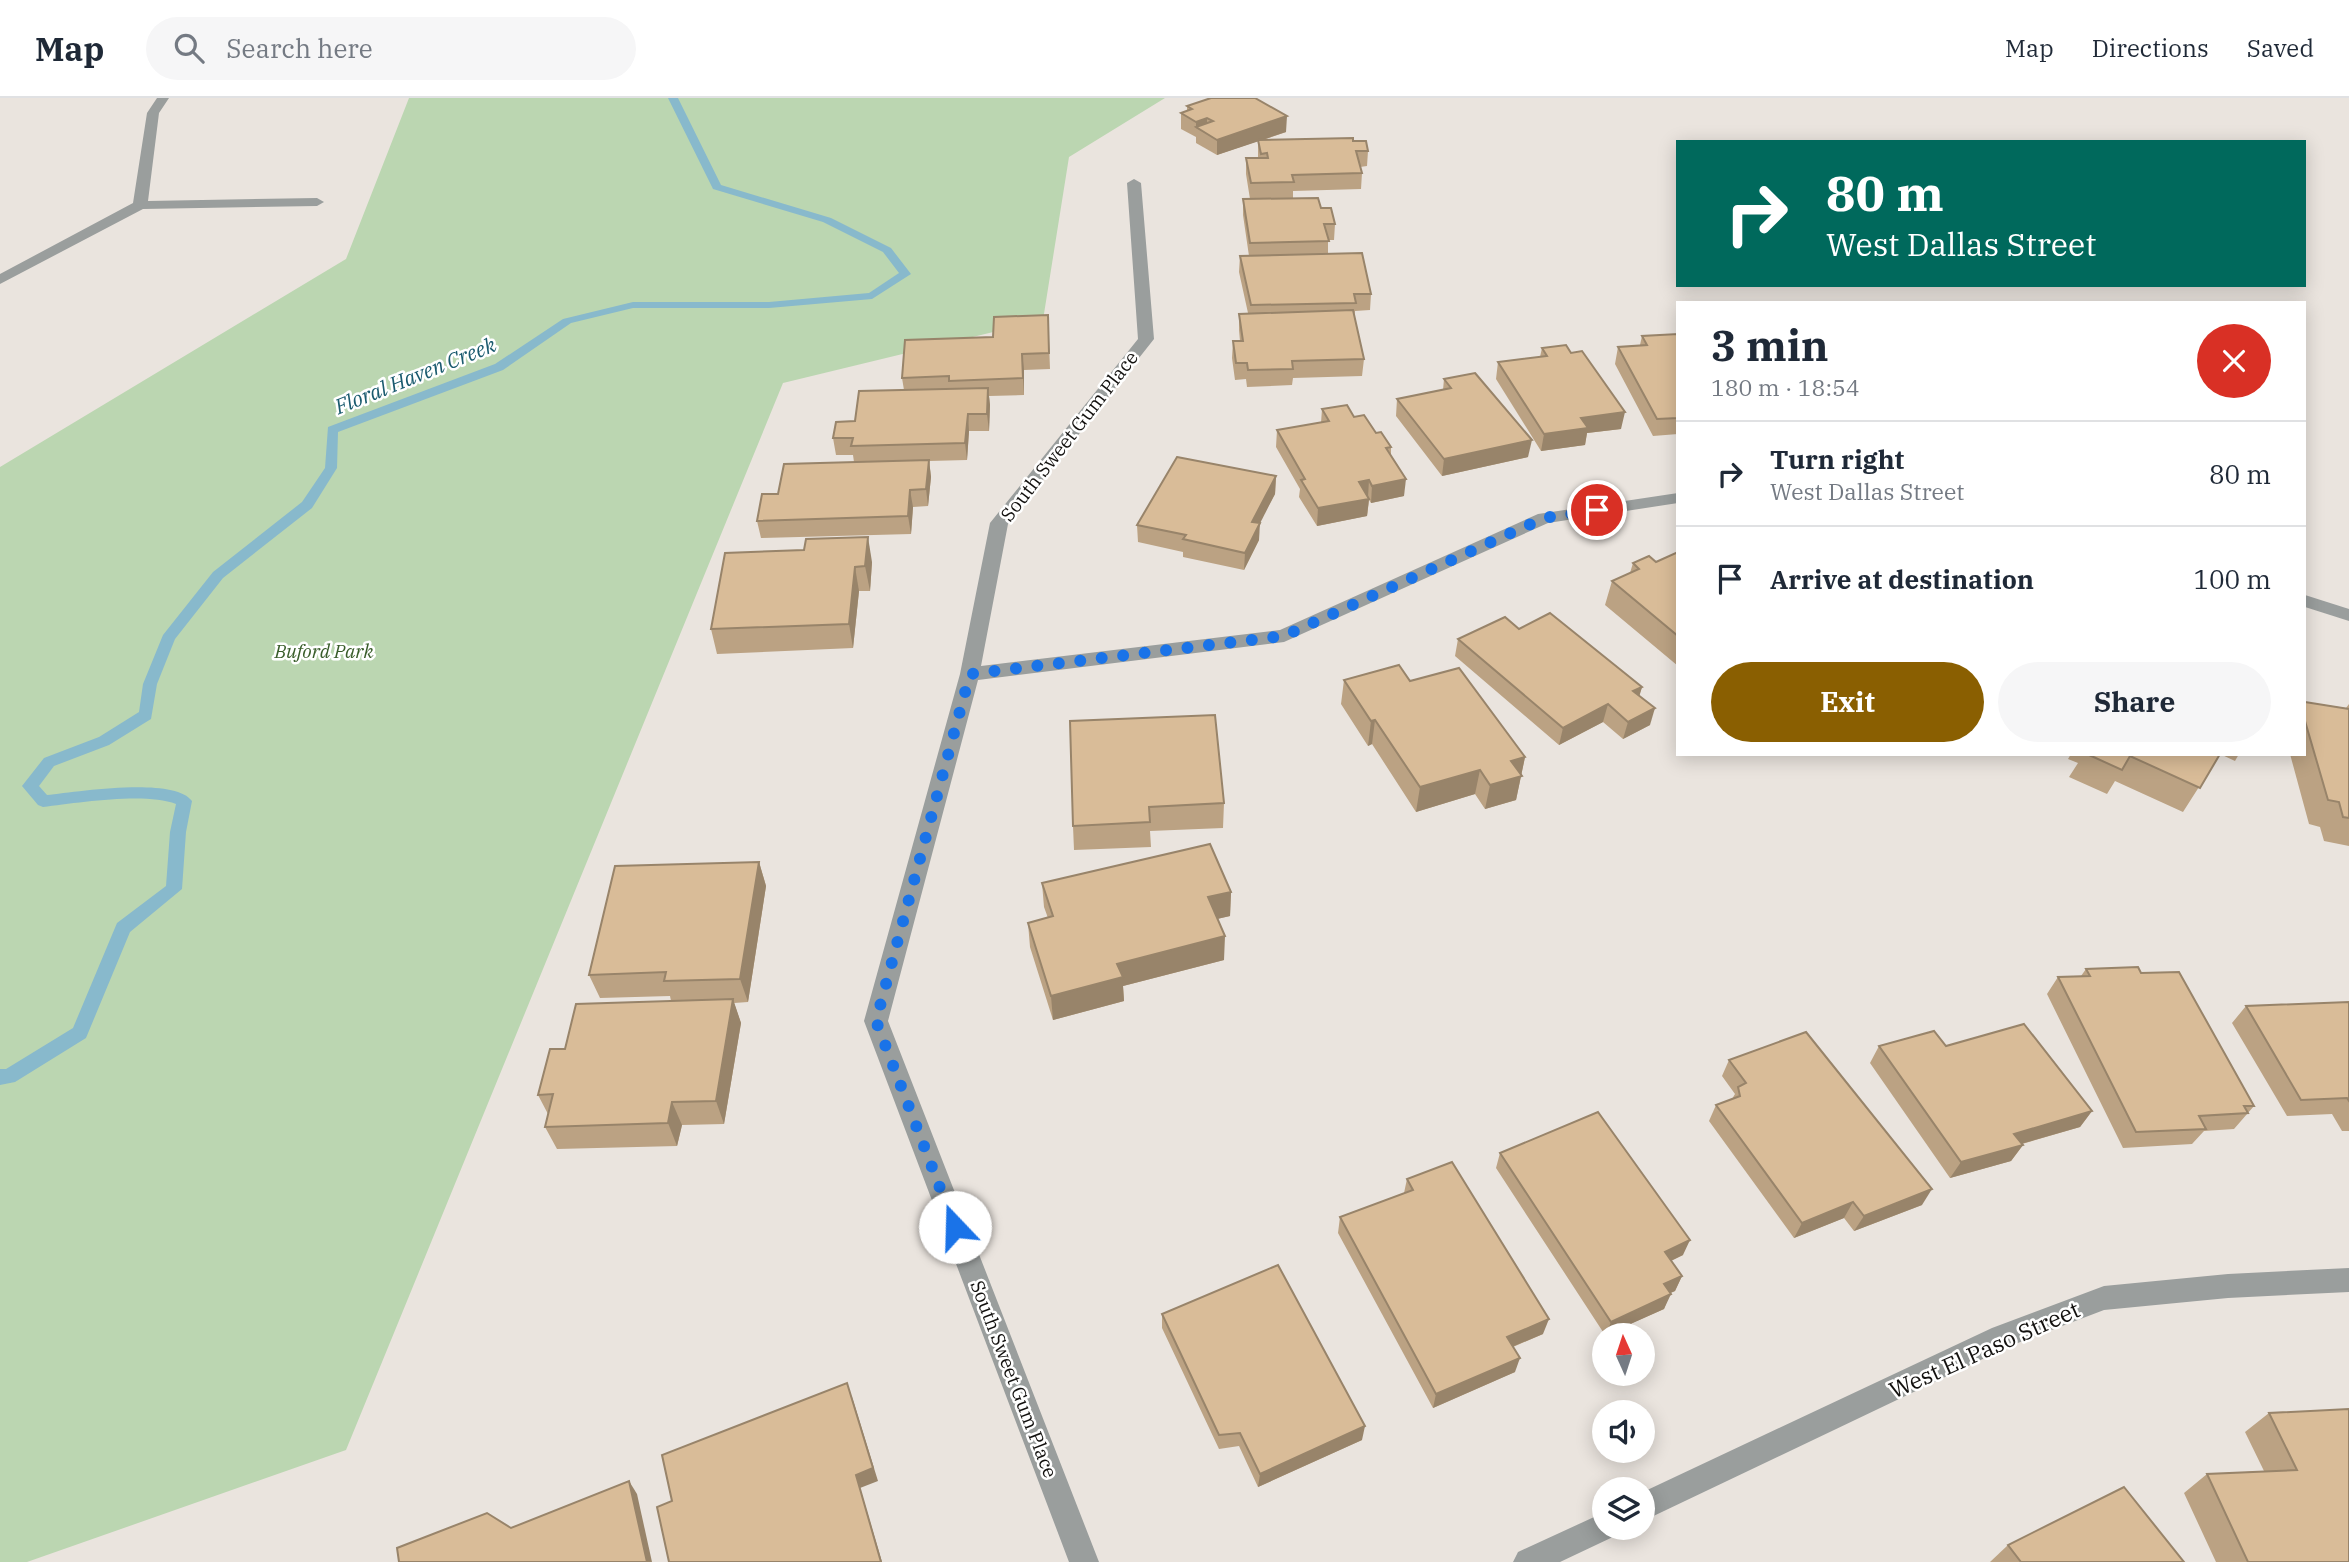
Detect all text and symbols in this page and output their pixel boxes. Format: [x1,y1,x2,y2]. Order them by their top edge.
search box [146,17,636,80]
text: Map [35,27,104,70]
icon: search [170,29,208,67]
text: Search here [226,31,373,65]
text: Map [2005,32,2054,64]
text: Directions [2092,32,2209,64]
text: Saved [2247,32,2314,64]
text: 80 m [1826,161,1944,224]
icon: right [1711,168,1802,259]
text: West Dallas Street [1826,223,2096,265]
text: 3 min [1711,318,1829,373]
button: close [2197,324,2271,398]
water label: Floral Haven Creek [329,330,500,420]
street label: South Sweet Gum Place [995,346,1143,526]
text: 180 m · 18:54 [1711,372,1860,402]
text: Turn right [1770,442,1904,476]
icon: right [1711,455,1749,493]
text: 80 m [2209,457,2271,491]
text: West Dallas Street [1770,476,1964,506]
pin [1567,480,1627,540]
icon: arrive [1578,491,1616,529]
icon: arrive [1711,560,1749,598]
text: Arrive at destination [1770,562,2034,596]
text: 100 m [2193,562,2271,596]
park label: Buford Park [273,639,375,663]
button: Exit [1711,662,1984,742]
button: Share [1998,662,2271,742]
position arrow [918,1190,992,1264]
street label: South Sweet Gum Place [965,1277,1063,1481]
street label: West El Paso Street [1884,1293,2084,1405]
north arrow [1592,1323,1656,1386]
map controls [1592,1323,1655,1540]
button: sound [1592,1400,1655,1463]
button: layers [1592,1477,1655,1540]

